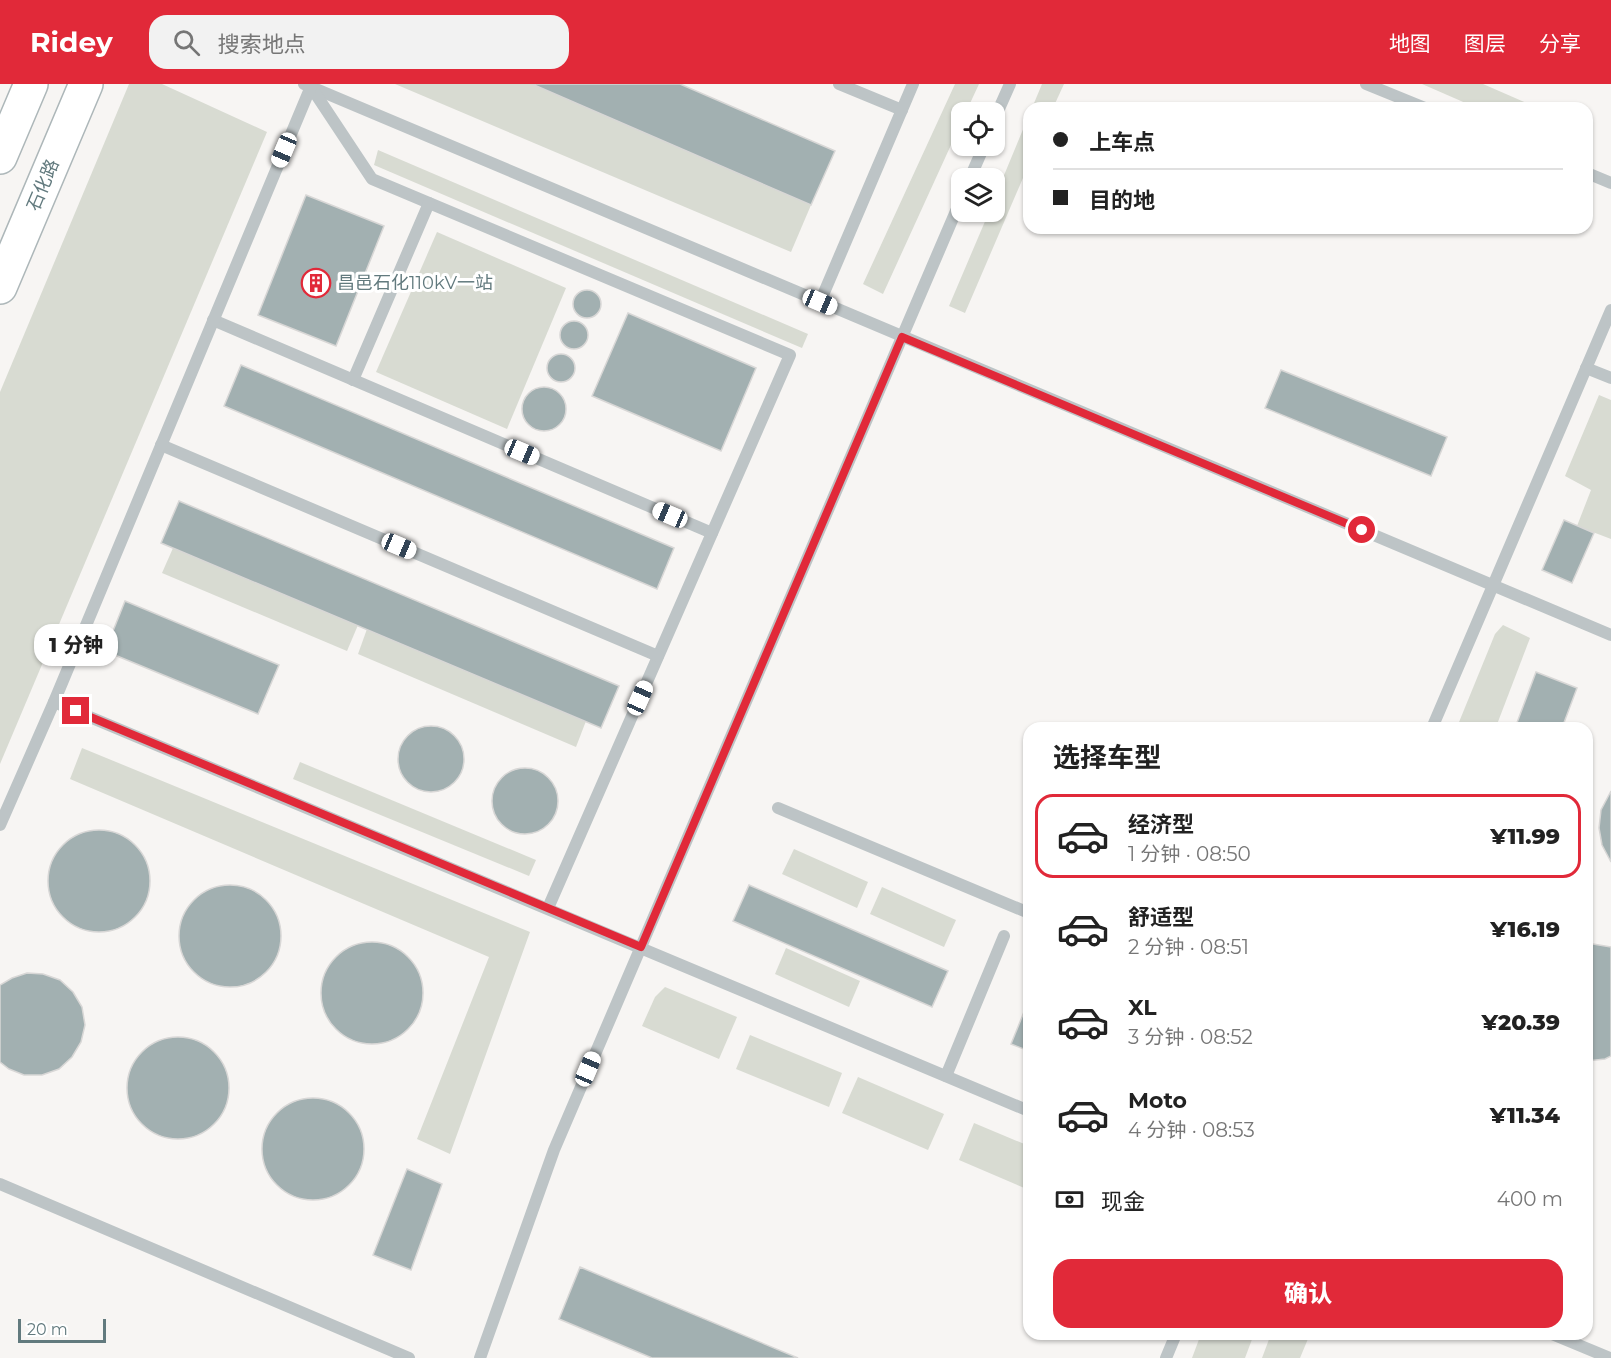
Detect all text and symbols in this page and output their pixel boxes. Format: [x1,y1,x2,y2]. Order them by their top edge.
search box [149,15,569,69]
text: Ridey [30,25,113,59]
icon: search [170,26,203,59]
text: 搜索地点 [218,31,306,58]
text: 地图 [1389,31,1431,56]
text: 图层 [1464,31,1506,56]
text: 分享 [1539,31,1581,56]
map controls [951,102,1005,222]
button: locate [951,102,1005,156]
text: 上车点 [1089,129,1155,156]
car [269,130,299,170]
street label: 石化路 [22,156,64,214]
button: layers [951,168,1005,222]
text: 目的地 [1089,187,1155,214]
building icon: 昌邑石化110kV一站 [300,267,332,299]
place label: 昌邑石化110kV一站 [337,272,493,294]
car [800,287,840,317]
car [502,437,542,467]
car [650,500,690,530]
route start [1348,516,1375,543]
car [379,531,419,561]
callout: 1 分钟 [34,624,118,666]
text: 1 分钟 [49,633,103,657]
car [624,678,656,718]
route end [62,697,89,724]
text: 选择车型 [1053,741,1161,774]
icon: car [1056,809,1110,863]
text: 经济型 [1128,811,1194,838]
text: ¥11.99 [1490,823,1560,850]
text: 1 分钟 · 08:50 [1128,842,1251,866]
icon: car [1056,902,1110,956]
text: 舒适型 [1128,904,1194,931]
text: ¥16.19 [1490,916,1560,943]
text: 2 分钟 · 08:51 [1128,935,1249,959]
text: XL [1128,994,1157,1021]
icon: car [1056,995,1110,1049]
text: ¥20.39 [1482,1009,1560,1036]
text: 3 分钟 · 08:52 [1128,1025,1253,1049]
car [573,1049,603,1089]
text: Moto [1128,1087,1187,1114]
icon: car [1056,1088,1110,1142]
text: ¥11.34 [1490,1102,1560,1129]
text: 4 分钟 · 08:53 [1128,1118,1255,1142]
icon: cash [1053,1183,1086,1216]
text: 400 m [1497,1187,1563,1211]
text: 现金 [1101,1188,1145,1215]
button: 确认 [1053,1259,1563,1328]
scale bar [18,1316,106,1344]
text: 20 m [27,1320,68,1339]

